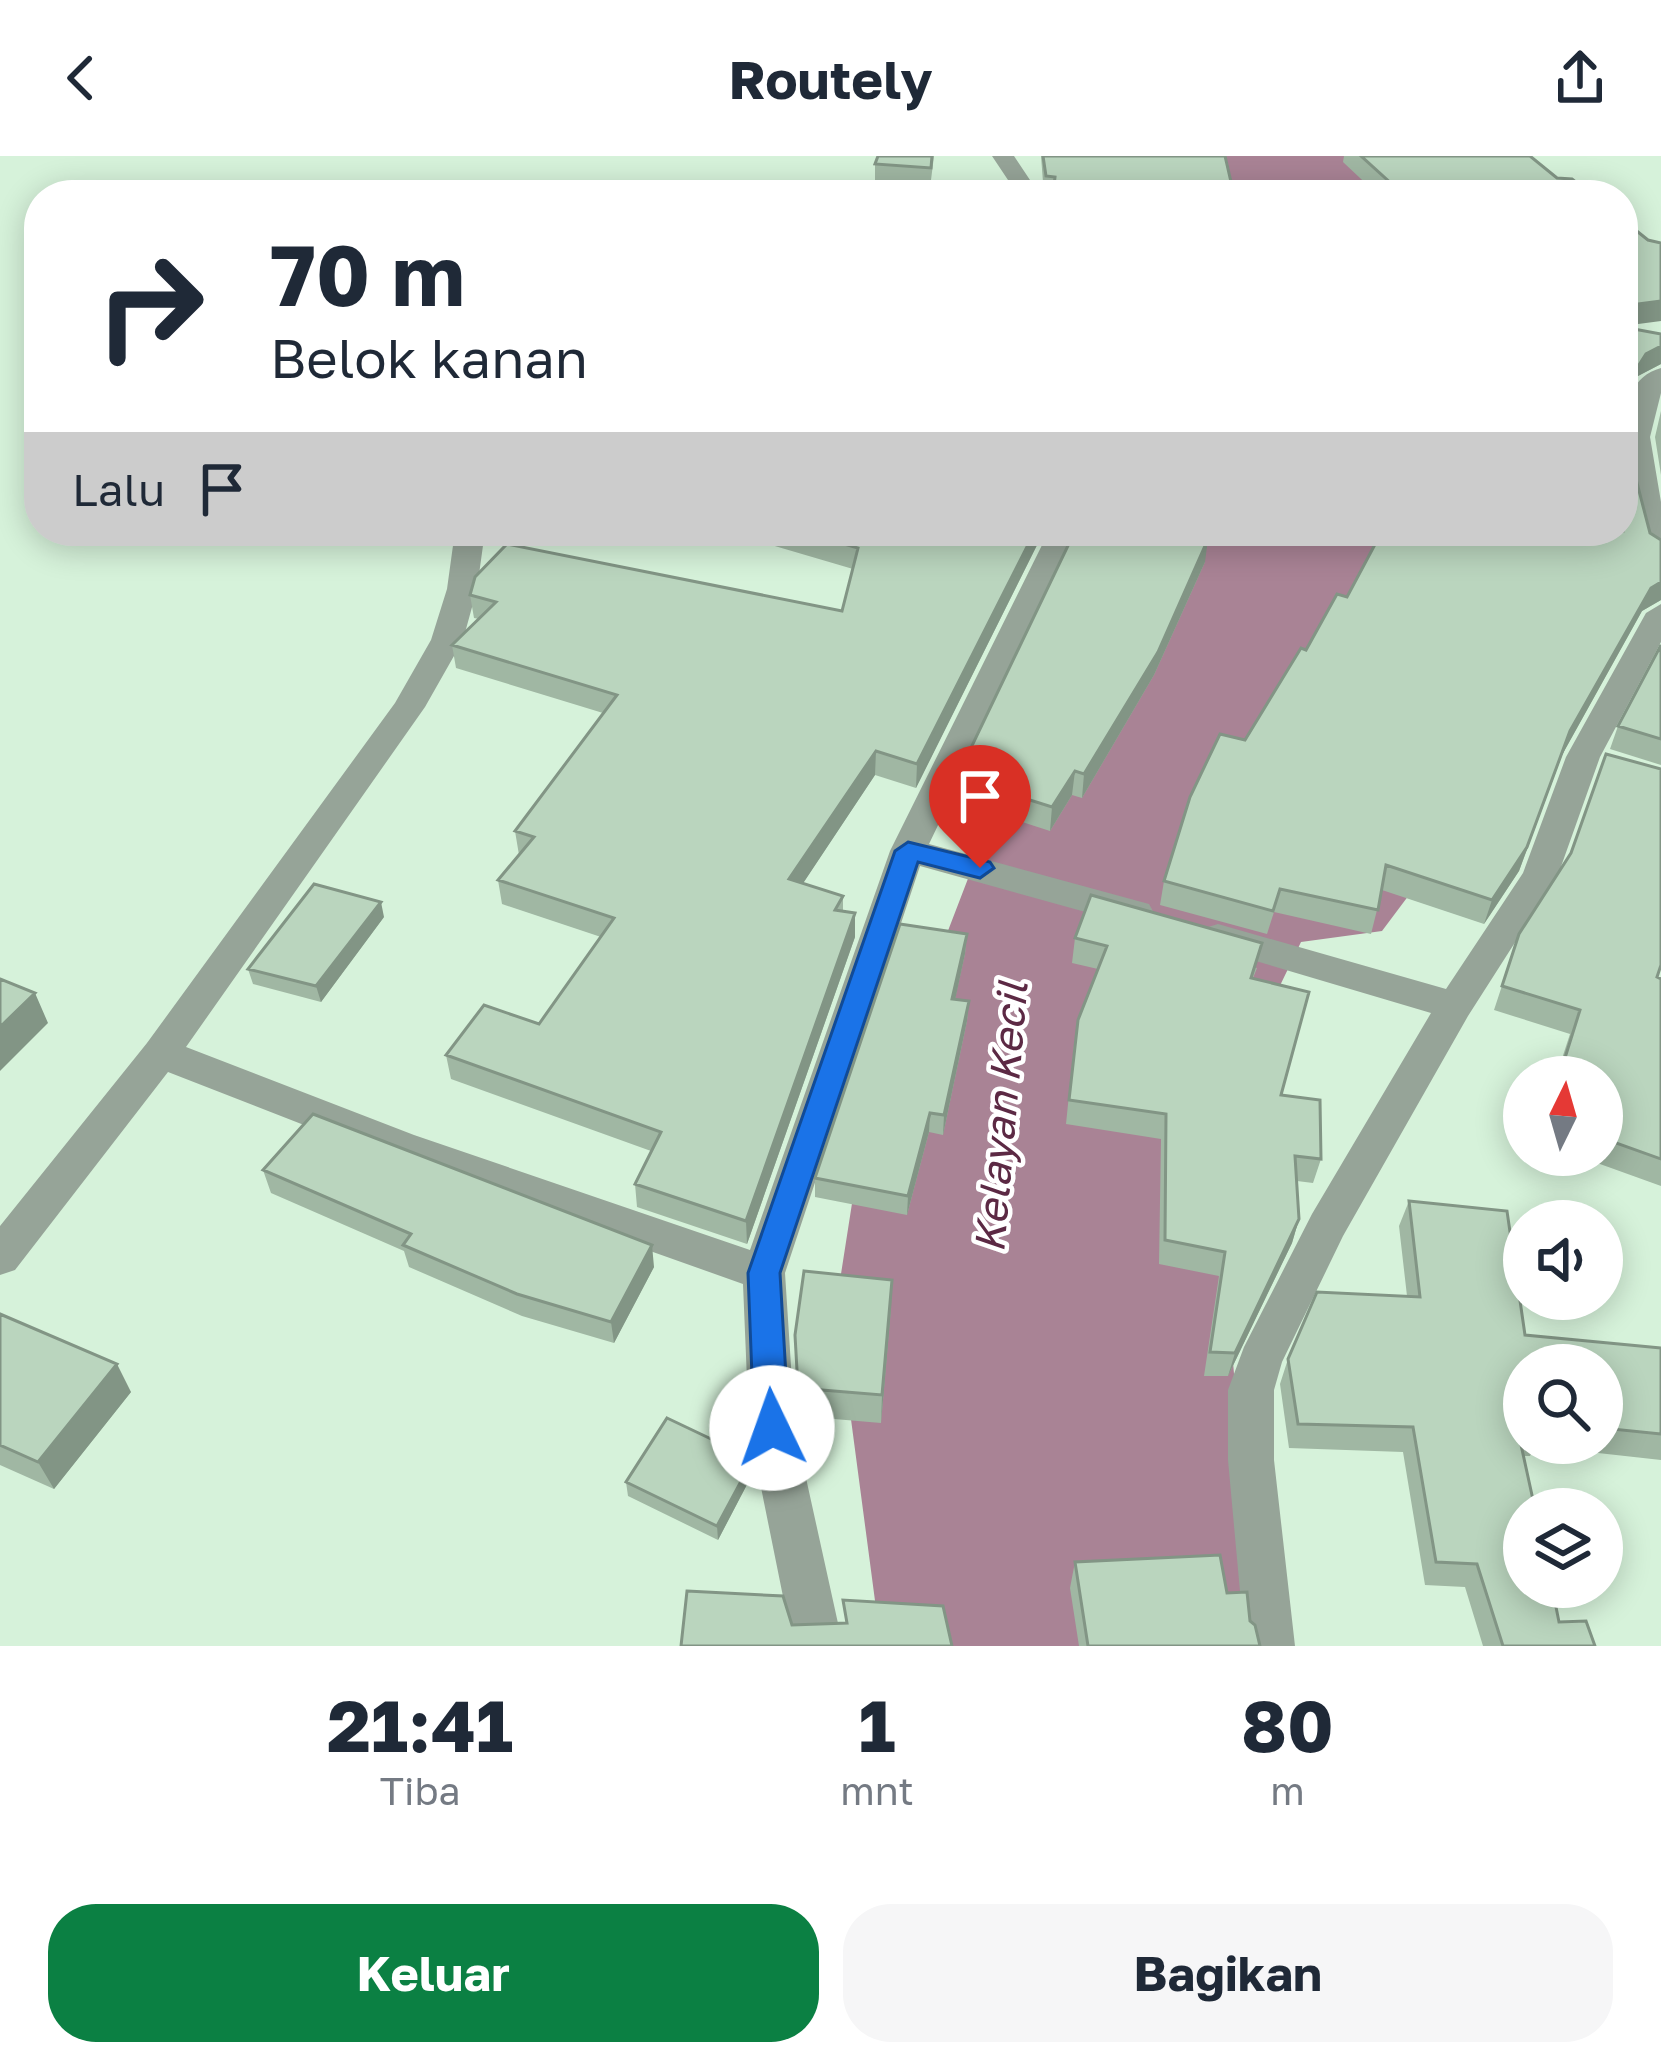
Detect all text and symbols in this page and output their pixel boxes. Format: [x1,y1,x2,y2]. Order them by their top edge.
icon: back [48,45,114,111]
icon: share [1547,45,1613,111]
text: Routely [728,46,933,111]
text: 70 m [270,224,465,324]
icon: right [72,228,228,384]
text: Belok kanan [270,325,588,390]
icon: arrive [189,456,255,522]
text: Lalu [72,462,165,516]
pin [929,745,1031,868]
icon: arrive [947,763,1013,829]
water label: Kelayan Kecil [963,978,1037,1254]
north arrow [1503,1056,1623,1176]
map controls [1503,1056,1623,1608]
button: sound [1503,1200,1623,1320]
button: search [1503,1344,1623,1464]
position arrow [709,1365,835,1491]
button: layers [1503,1488,1623,1608]
text: 21:41 [327,1681,513,1768]
text: 1 [859,1681,896,1768]
text: 80 [1241,1681,1334,1768]
text: Tiba [380,1767,460,1814]
text: mnt [840,1767,914,1814]
text: m [1270,1767,1305,1814]
button: Keluar [48,1904,819,2042]
button: Bagikan [843,1904,1613,2042]

